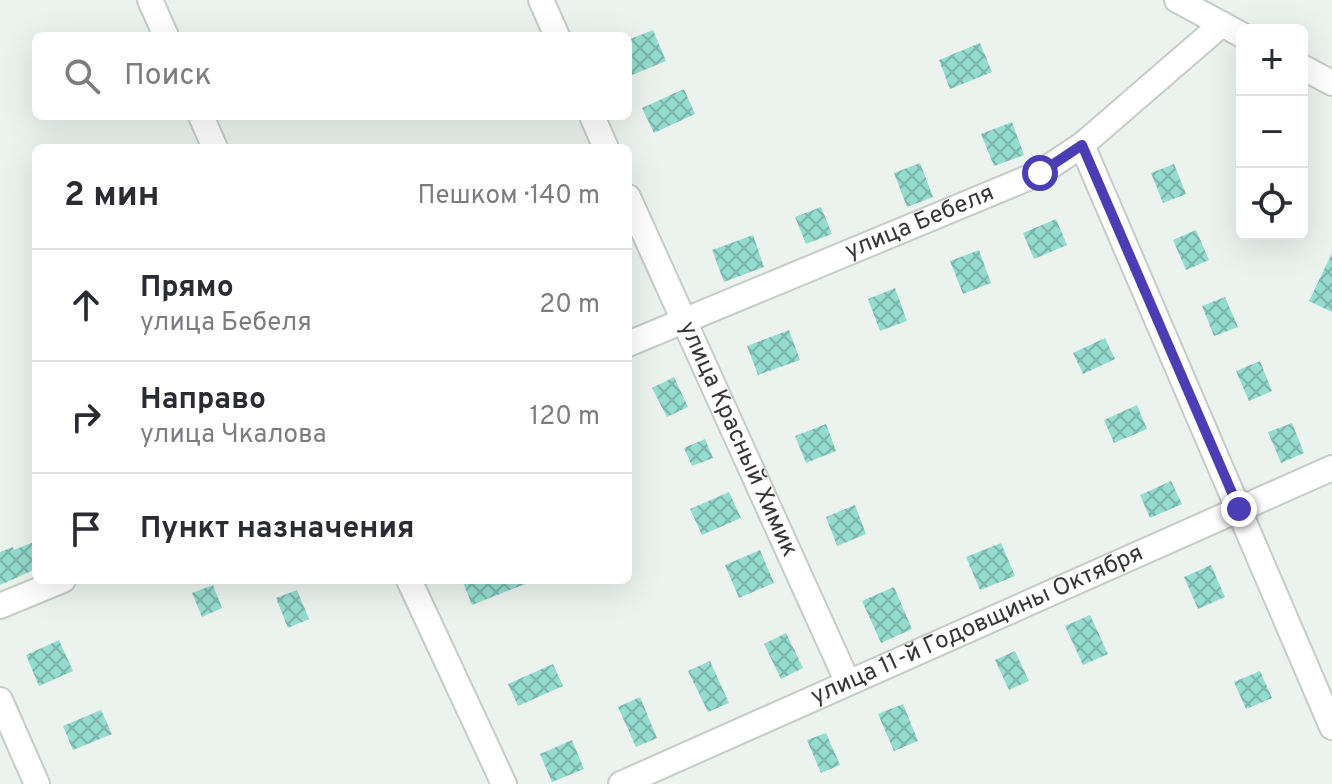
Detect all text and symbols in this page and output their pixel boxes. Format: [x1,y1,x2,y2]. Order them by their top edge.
map controls [1236,24,1308,240]
button: + [1236,24,1308,96]
search box [32,32,632,120]
icon: search [60,54,104,98]
text: Поиск [124,58,212,95]
button: − [1236,96,1308,168]
route start [1022,155,1058,191]
button: locate [1236,168,1308,240]
text: 2 мин [64,175,160,218]
street label: улица Бебеля [841,179,999,267]
text: Пешком · 140 m [417,180,600,213]
text: Прямо [140,270,234,307]
icon: ahead [64,283,108,327]
text: 20 m [539,289,600,322]
text: улица Бебеля [140,307,312,340]
street label: улица Красный Химик [671,317,804,562]
text: Направо [140,382,266,419]
icon: right [64,395,108,439]
text: 120 m [530,401,600,434]
text: улица Чкалова [140,419,327,452]
route end [1221,491,1257,527]
icon: arrive [64,507,108,551]
text: Пункт назначения [140,511,414,548]
street label: улица 11-й Годовщины Октября [807,539,1148,713]

